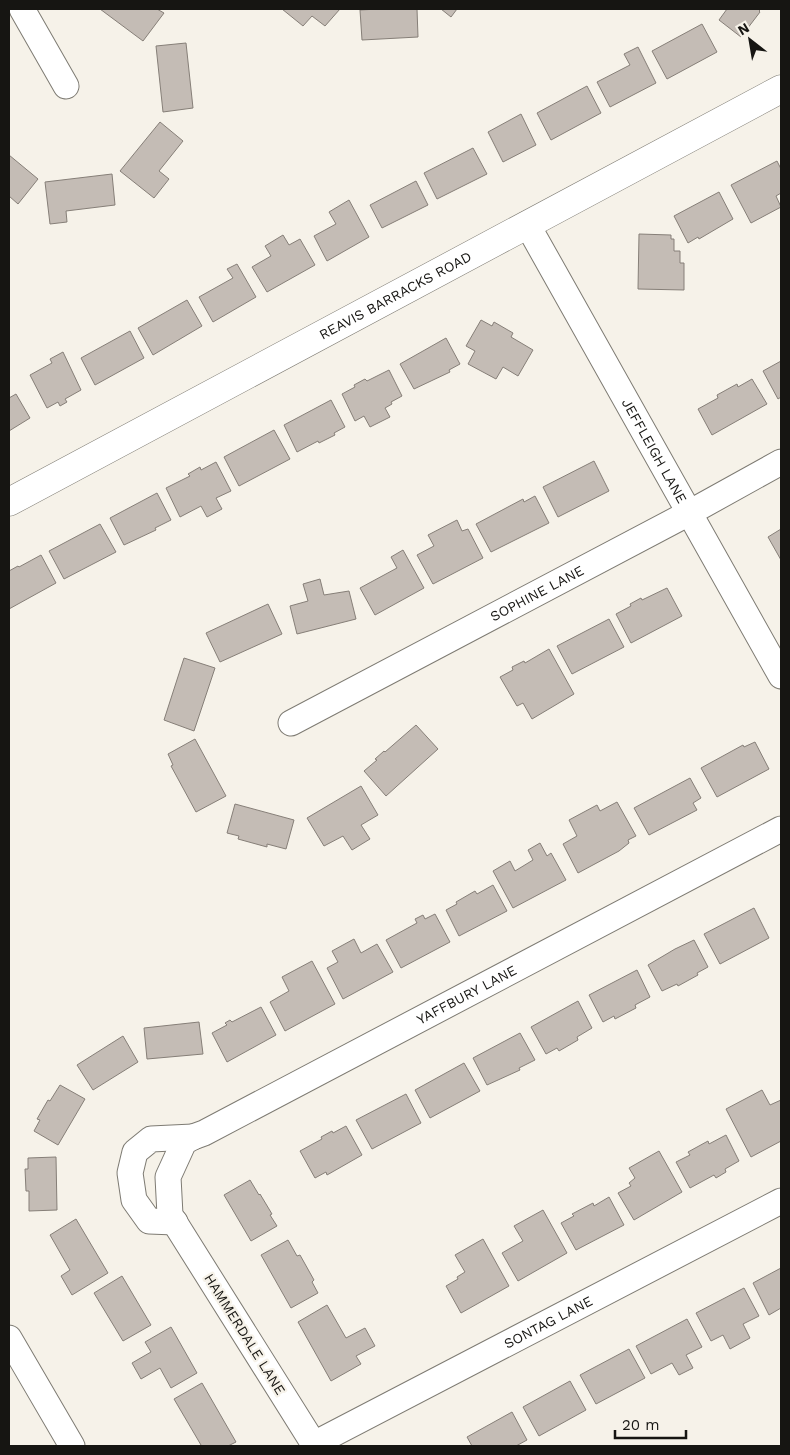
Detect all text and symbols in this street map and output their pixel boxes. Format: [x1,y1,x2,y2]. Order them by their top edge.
north arrow [725,15,775,65]
text: N [735,19,752,38]
street label: REAVIS BARRACKS ROAD [316,248,474,343]
street label: JEFFLEIGH LANE [619,396,690,506]
street label: SOPHINE LANE [487,562,586,624]
street label: YAFFBURY LANE [414,962,519,1028]
street label: HAMMERDALE LANE [201,1271,289,1397]
street label: SONTAG LANE [501,1292,595,1352]
scale bar [615,1408,686,1440]
text: 20 m [622,1416,660,1434]

